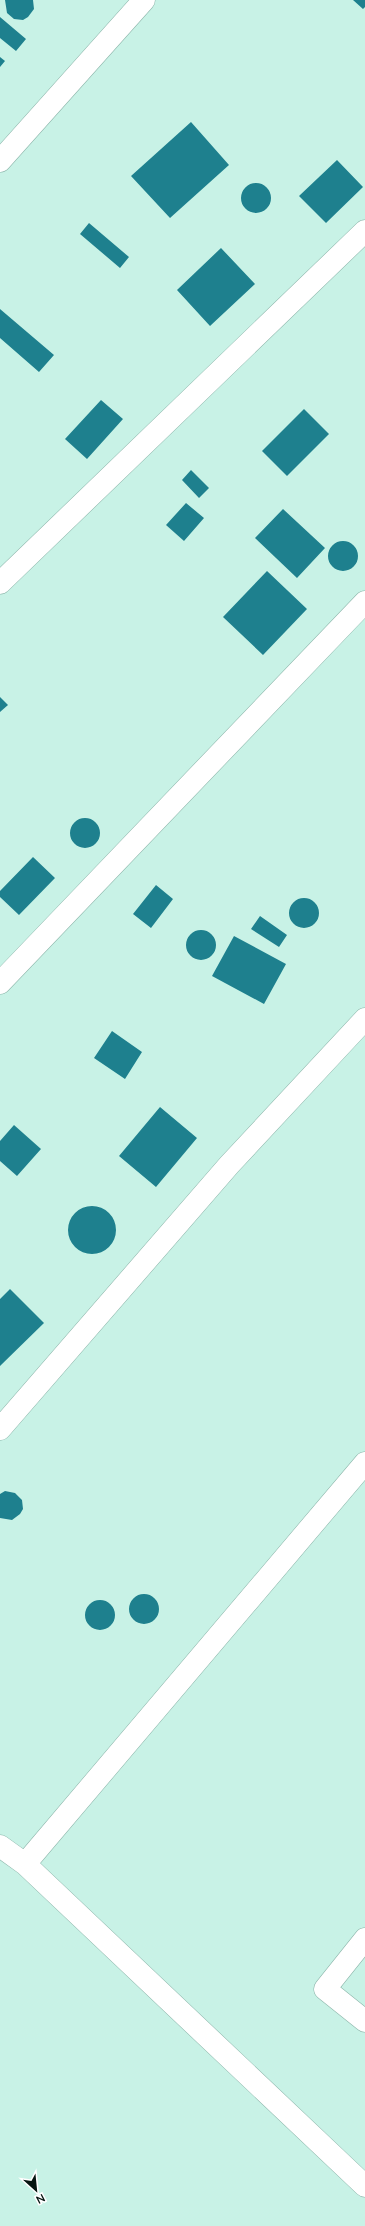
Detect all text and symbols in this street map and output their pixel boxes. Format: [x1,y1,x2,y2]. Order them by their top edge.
north arrow [16,2170,56,2210]
text: N [34,2191,47,2207]

